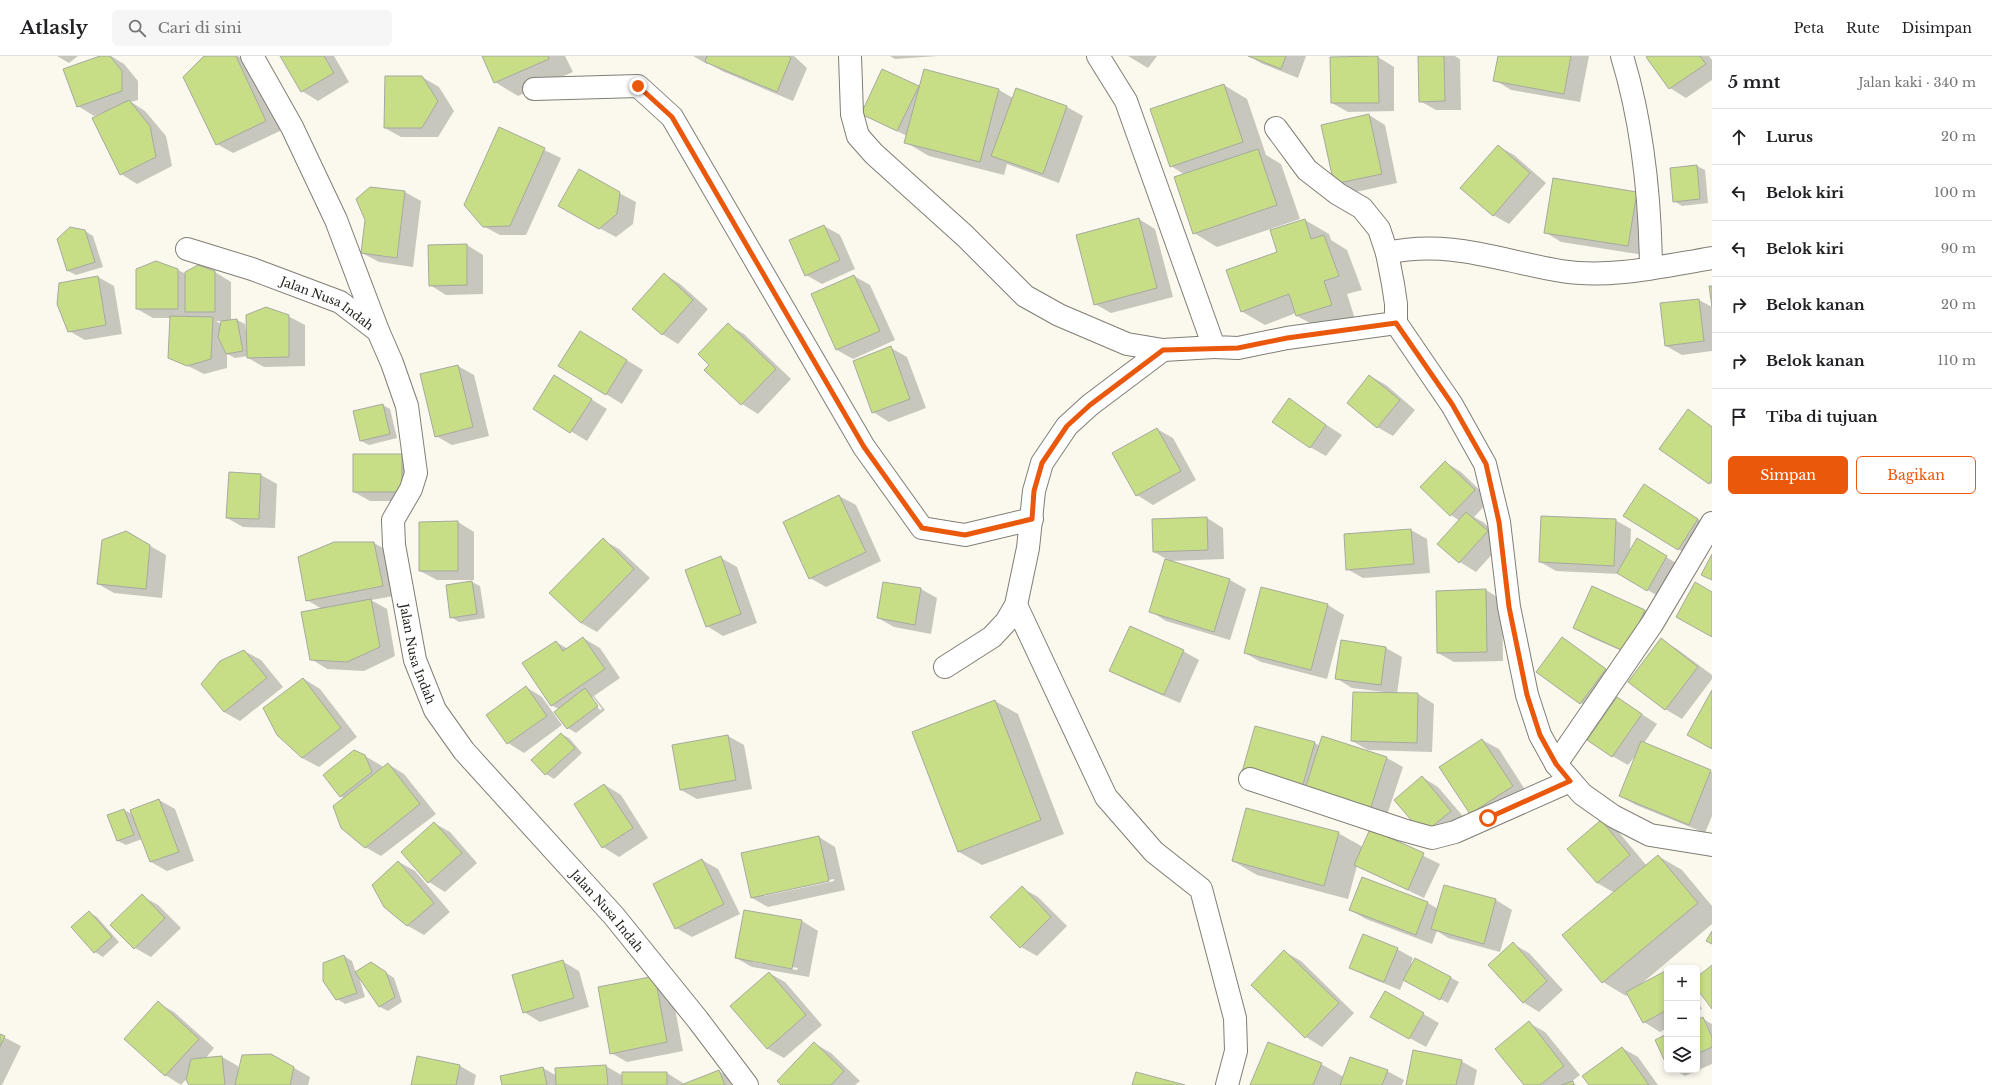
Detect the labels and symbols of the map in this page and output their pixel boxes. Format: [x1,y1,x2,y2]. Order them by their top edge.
route end [629,77,647,95]
street label: Jalan Nusa Indah [277,272,377,333]
street label: Jalan Nusa Indah [397,600,439,706]
route start [1479,809,1497,827]
street label: Jalan Nusa Indah [567,865,647,954]

